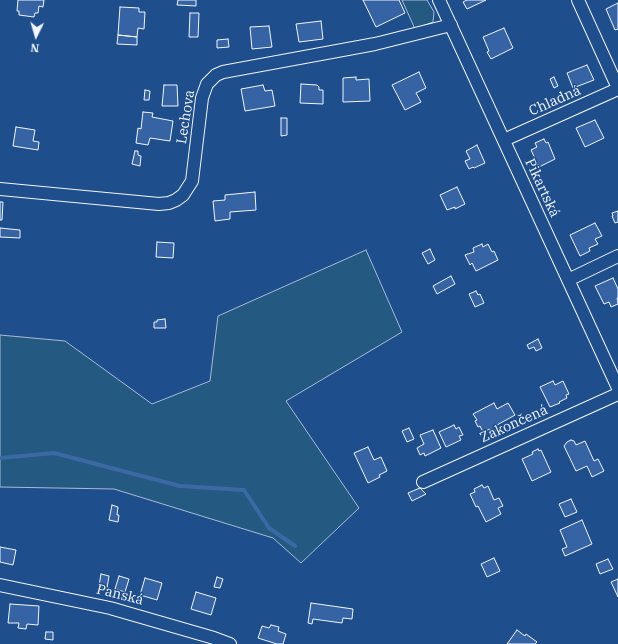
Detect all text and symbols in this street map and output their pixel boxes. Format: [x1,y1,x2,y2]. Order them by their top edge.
north arrow [16,16,56,56]
text: N [30,41,40,55]
street label: Chladná [527,82,583,120]
street label: Lechova [173,89,199,145]
street label: Pikartská [521,156,563,220]
street label: Zakončená [477,402,551,446]
street label: Panská [95,581,145,609]

